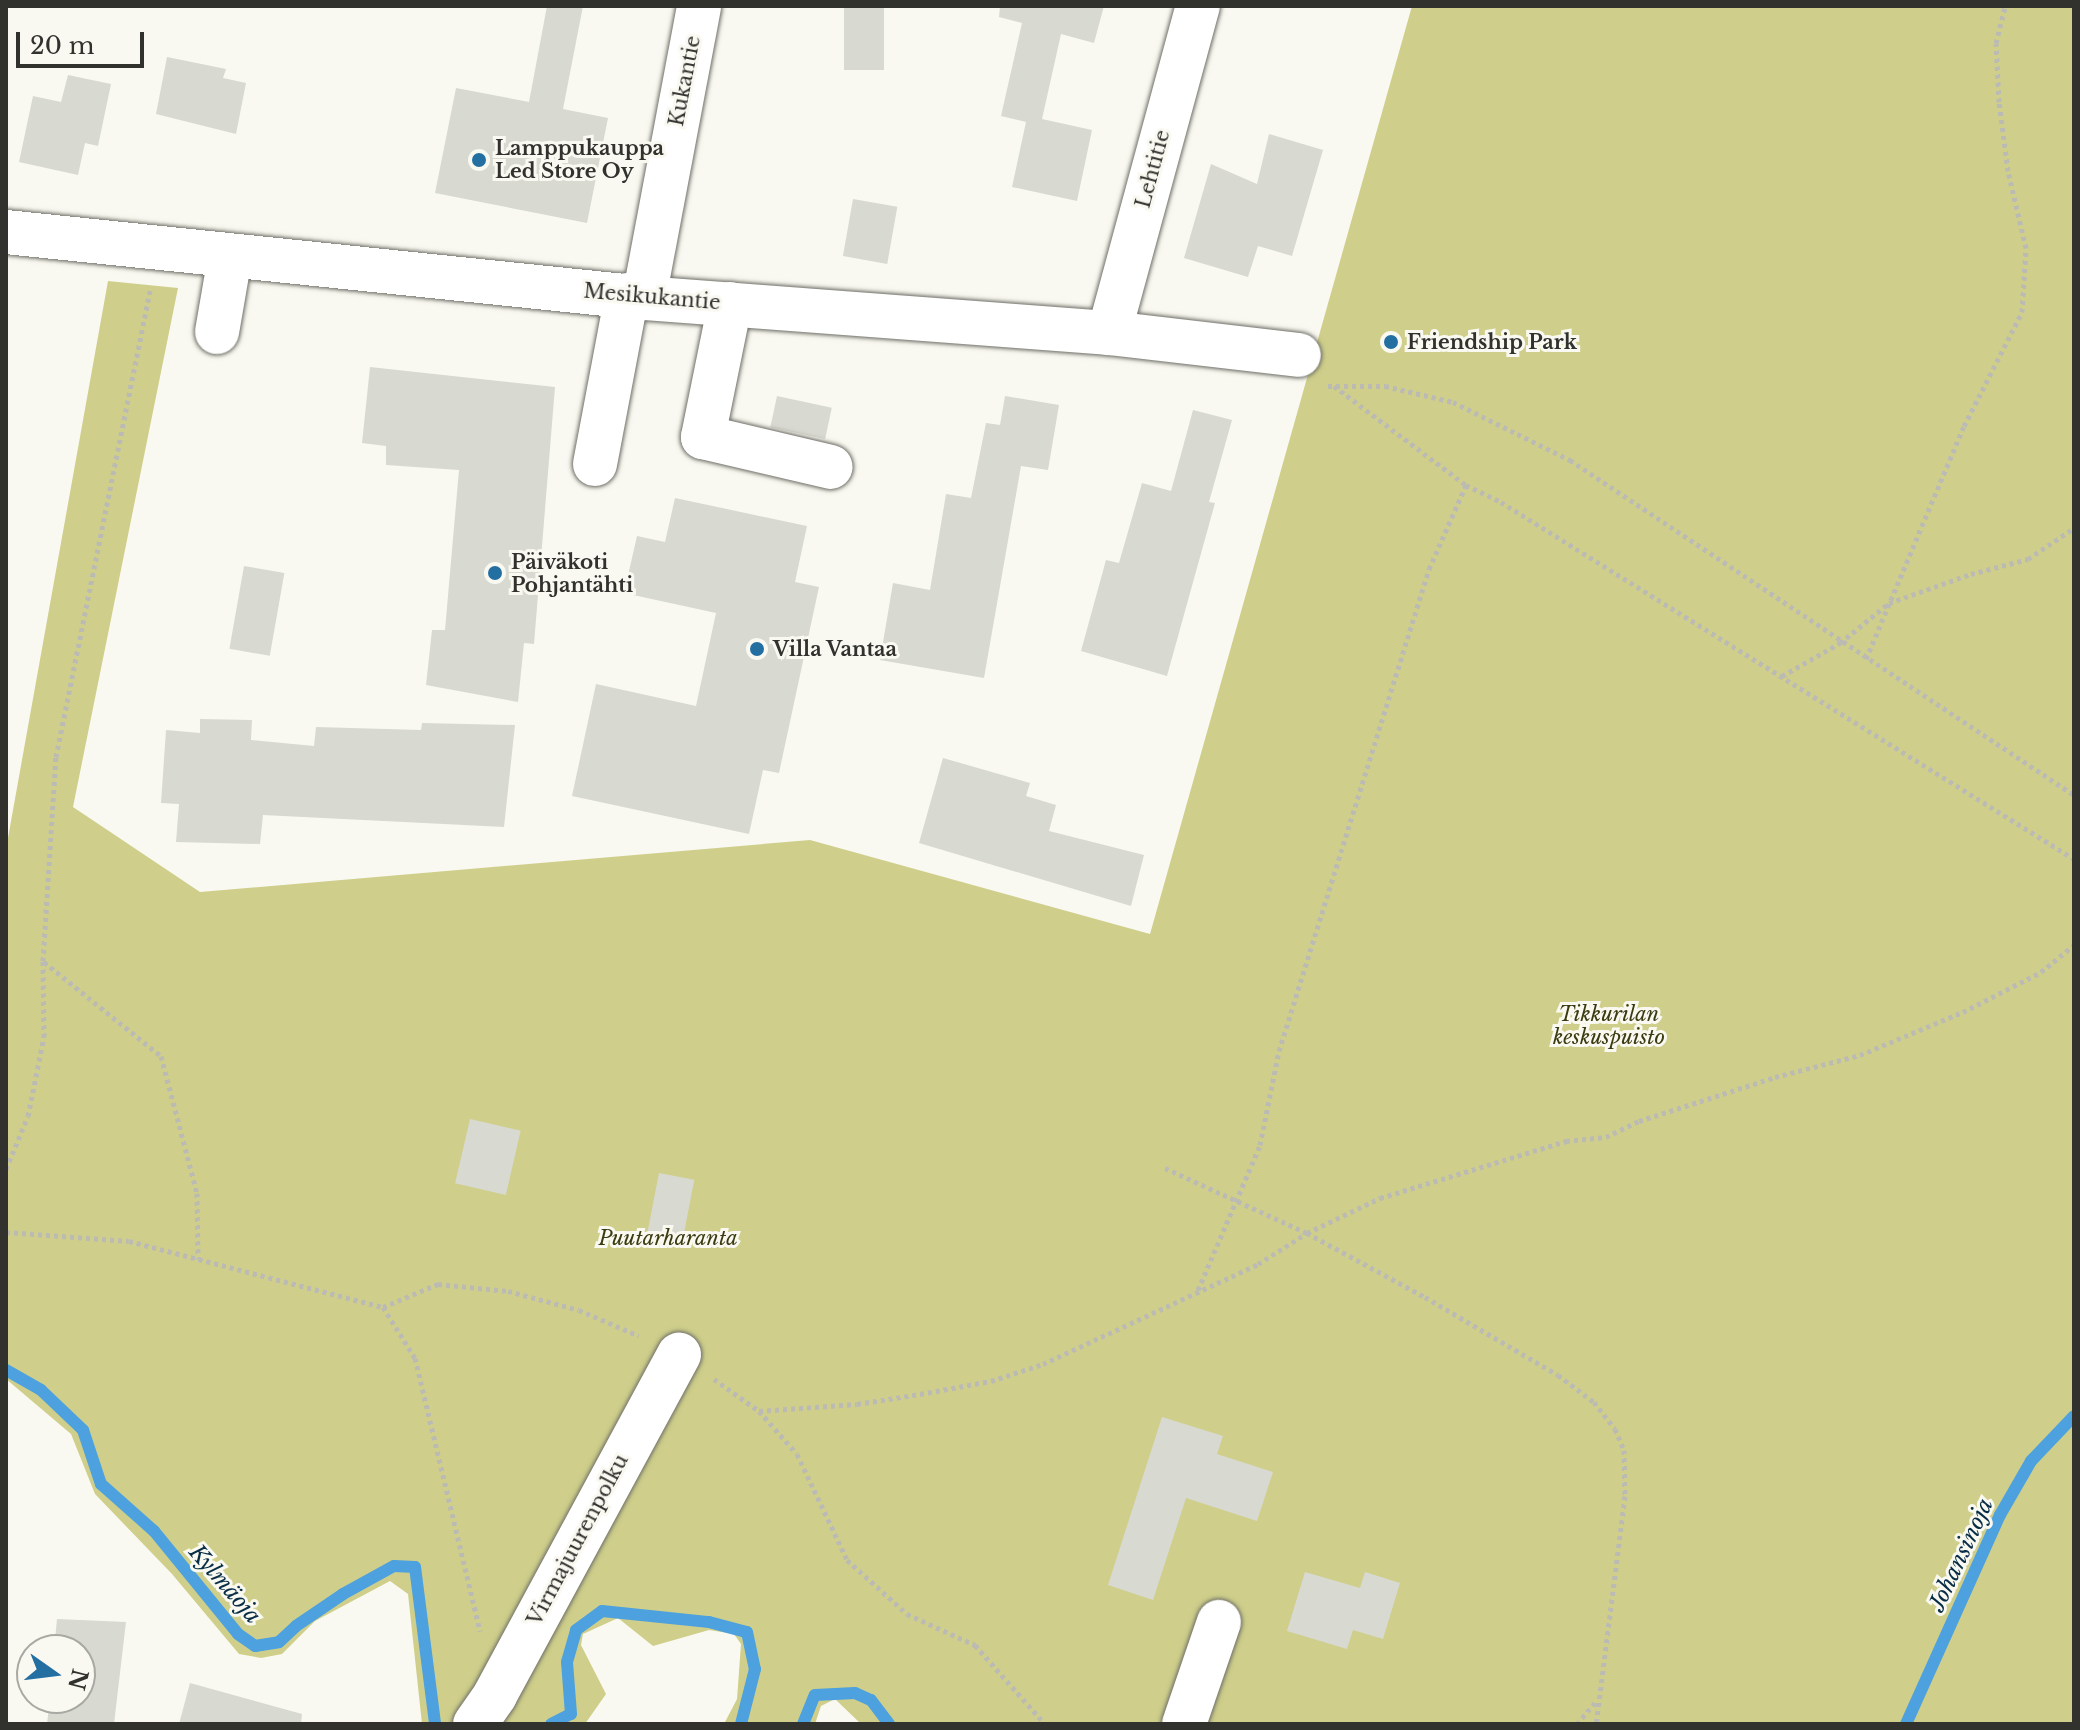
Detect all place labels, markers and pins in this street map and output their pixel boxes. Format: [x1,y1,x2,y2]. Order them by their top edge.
place label: Lamppukauppa Led Store Oy [495,136,664,183]
marker: Lamppukauppa Led Store Oy [470,151,488,169]
place label: Friendship Park [1407,330,1577,354]
marker: Friendship Park [1382,333,1400,351]
place label: Päiväkoti Pohjantähti [511,550,633,597]
marker: Päiväkoti Pohjantähti [486,564,504,582]
place label: Villa Vantaa [773,637,898,661]
marker: Villa Vantaa [748,640,766,658]

